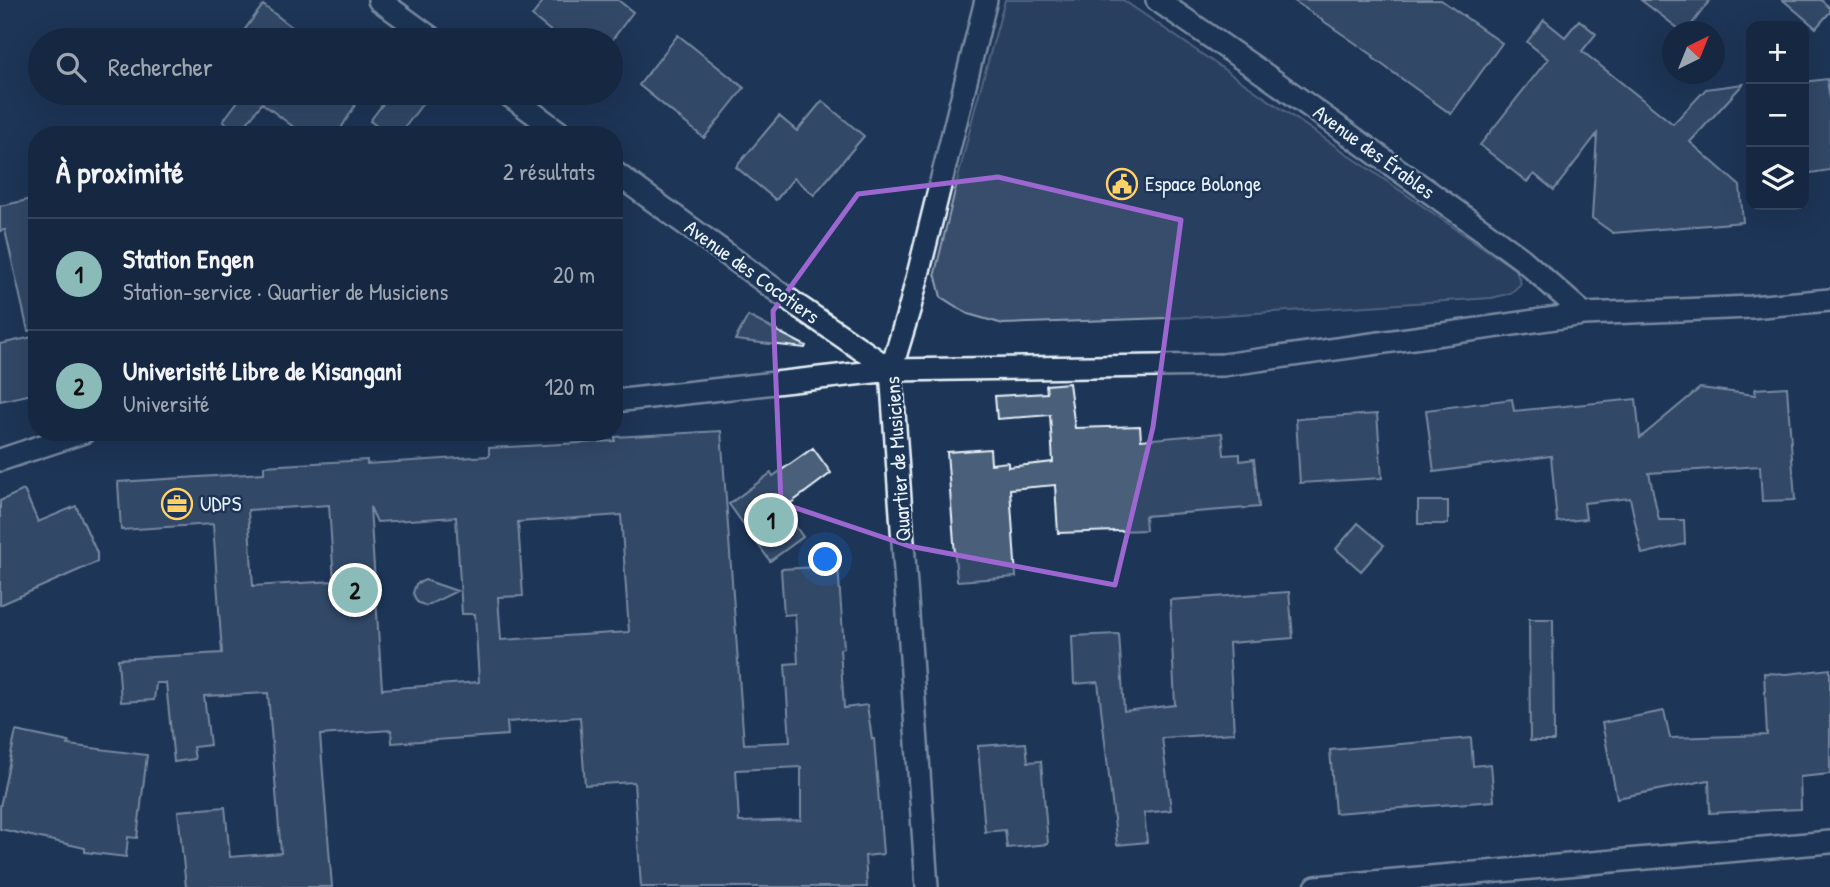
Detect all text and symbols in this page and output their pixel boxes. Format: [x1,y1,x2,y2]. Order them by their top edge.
north arrow [1662,21,1725,84]
map controls [1746,21,1809,210]
button: + [1746,21,1809,84]
search box [28,28,623,105]
icon: search [52,48,90,86]
text: Rechercher [108,49,213,84]
button: − [1746,84,1809,147]
street label: Avenue des Érables [1308,98,1441,206]
button: layers [1746,147,1809,210]
text: À proximité [56,152,184,192]
text: 2 résultats [503,156,595,187]
public building icon: Espace Bolonge [1105,167,1139,201]
place label: Espace Bolonge [1145,169,1261,198]
street label: Avenue des Cocotiers [679,213,826,331]
text: Station Engen [123,241,254,276]
text: 1 [75,259,83,290]
text: 20 m [553,259,595,290]
text: Station-service · Quartier de Musiciens [123,276,448,307]
text: Univerisité Libre de Kisangani [123,353,402,388]
text: 2 [74,371,84,402]
text: 120 m [545,371,595,402]
street label: Quartier de Musiciens [877,375,918,543]
text: Université [123,388,209,419]
office icon: UDPS [160,487,194,521]
place label: UDPS [200,489,242,518]
pin: 1 [748,494,794,546]
your location [808,542,842,576]
pin: 2 [332,564,378,616]

